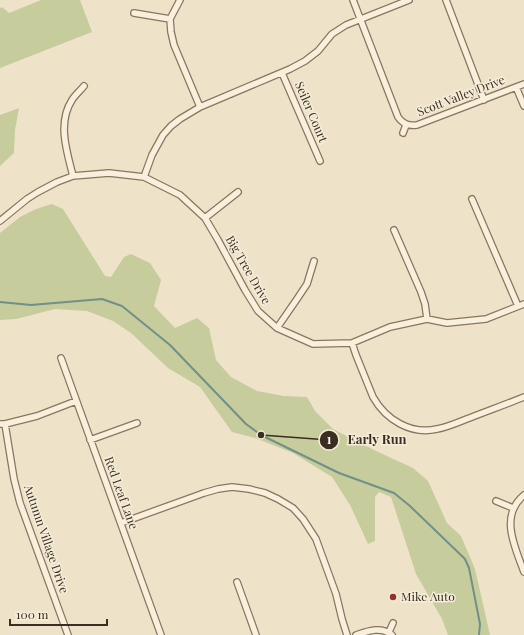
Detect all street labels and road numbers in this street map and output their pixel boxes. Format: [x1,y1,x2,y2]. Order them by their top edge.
street label: Scott Valley Drive [414,71,507,119]
street label: Seiler Court [292,79,332,145]
street label: Big Tree Drive [223,232,275,307]
street label: Red Leaf Lane [101,454,142,531]
street label: Autumn Village Drive [20,481,73,595]

